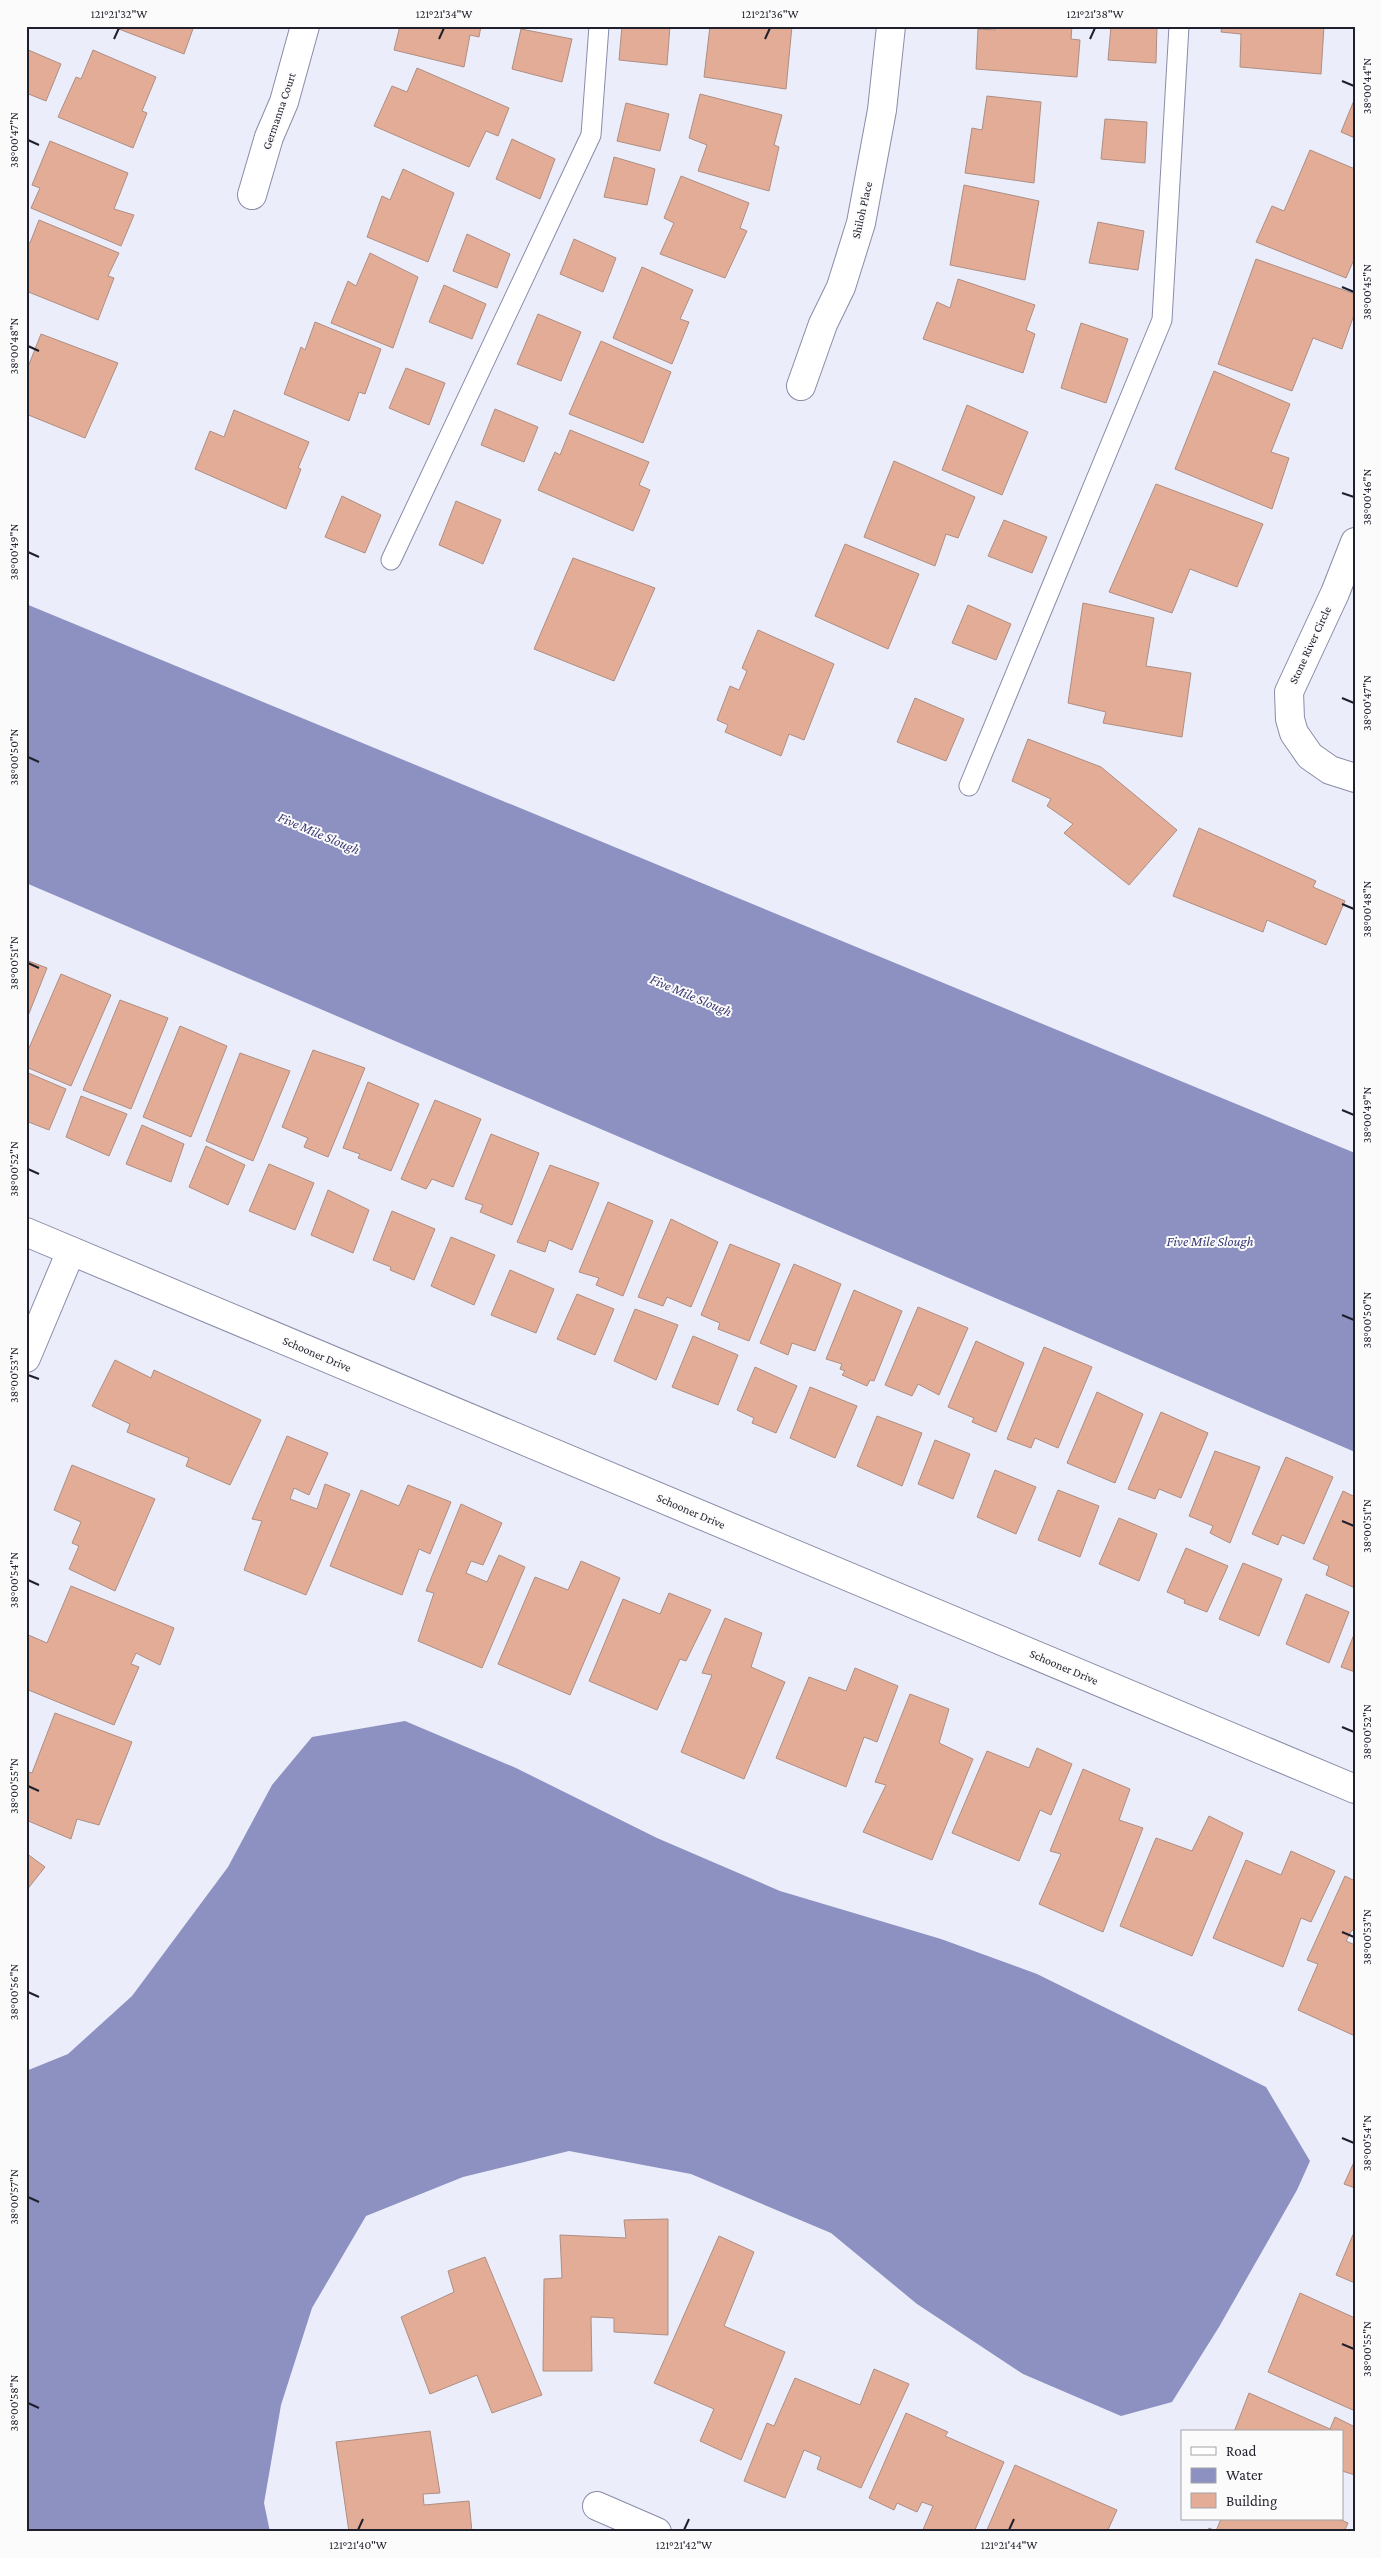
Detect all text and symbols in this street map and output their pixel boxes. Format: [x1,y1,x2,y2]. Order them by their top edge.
text: 121°21'32"W [91,7,147,21]
text: 121°21'34"W [416,7,472,21]
text: 121°21'36"W [742,7,798,21]
text: 121°21'38"W [1066,7,1124,21]
text: 38°00'44"N [1360,58,1374,114]
street label: Germanna Court [259,70,299,151]
text: 38°00'47"N [7,112,21,168]
street label: Shiloh Place [849,180,875,240]
text: 38°00'45"N [1360,264,1374,320]
text: 38°00'48"N [7,317,21,374]
text: 38°00'46"N [1360,469,1374,525]
text: 38°00'49"N [7,524,21,580]
street label: Stone River Circle [1286,604,1334,686]
text: 38°00'47"N [1360,675,1374,731]
text: 38°00'50"N [7,728,21,786]
water label: Five Mile Slough [276,809,362,857]
text: 38°00'48"N [1360,880,1374,937]
text: 38°00'51"N [7,936,21,990]
water label: Five Mile Slough [648,971,734,1019]
text: 38°00'49"N [1360,1087,1374,1143]
text: 38°00'52"N [7,1141,21,1197]
water label: Five Mile Slough [1166,1233,1254,1249]
text: 38°00'50"N [1360,1291,1374,1349]
street label: Schooner Drive [281,1333,353,1375]
text: 38°00'53"N [7,1347,21,1403]
street label: Schooner Drive [655,1490,727,1532]
text: 38°00'51"N [1360,1499,1374,1553]
text: 38°00'54"N [7,1552,21,1608]
street label: Schooner Drive [1028,1646,1100,1688]
text: 38°00'52"N [1360,1704,1374,1760]
text: 38°00'55"N [7,1758,21,1814]
text: 38°00'53"N [1360,1909,1374,1965]
text: 38°00'56"N [7,1964,21,2020]
text: 38°00'54"N [1360,2115,1374,2171]
text: 38°00'57"N [7,2169,21,2225]
text: 38°00'55"N [1360,2321,1374,2377]
text: 38°00'58"N [7,2375,21,2431]
legend [1181,2430,1344,2520]
text: Road [1226,2443,1257,2459]
text: Water [1226,2467,1263,2483]
text: Building [1226,2493,1277,2510]
text: 121°21'40"W [329,2538,387,2552]
text: 121°21'42"W [656,2538,712,2552]
text: 121°21'44"W [981,2538,1037,2552]

